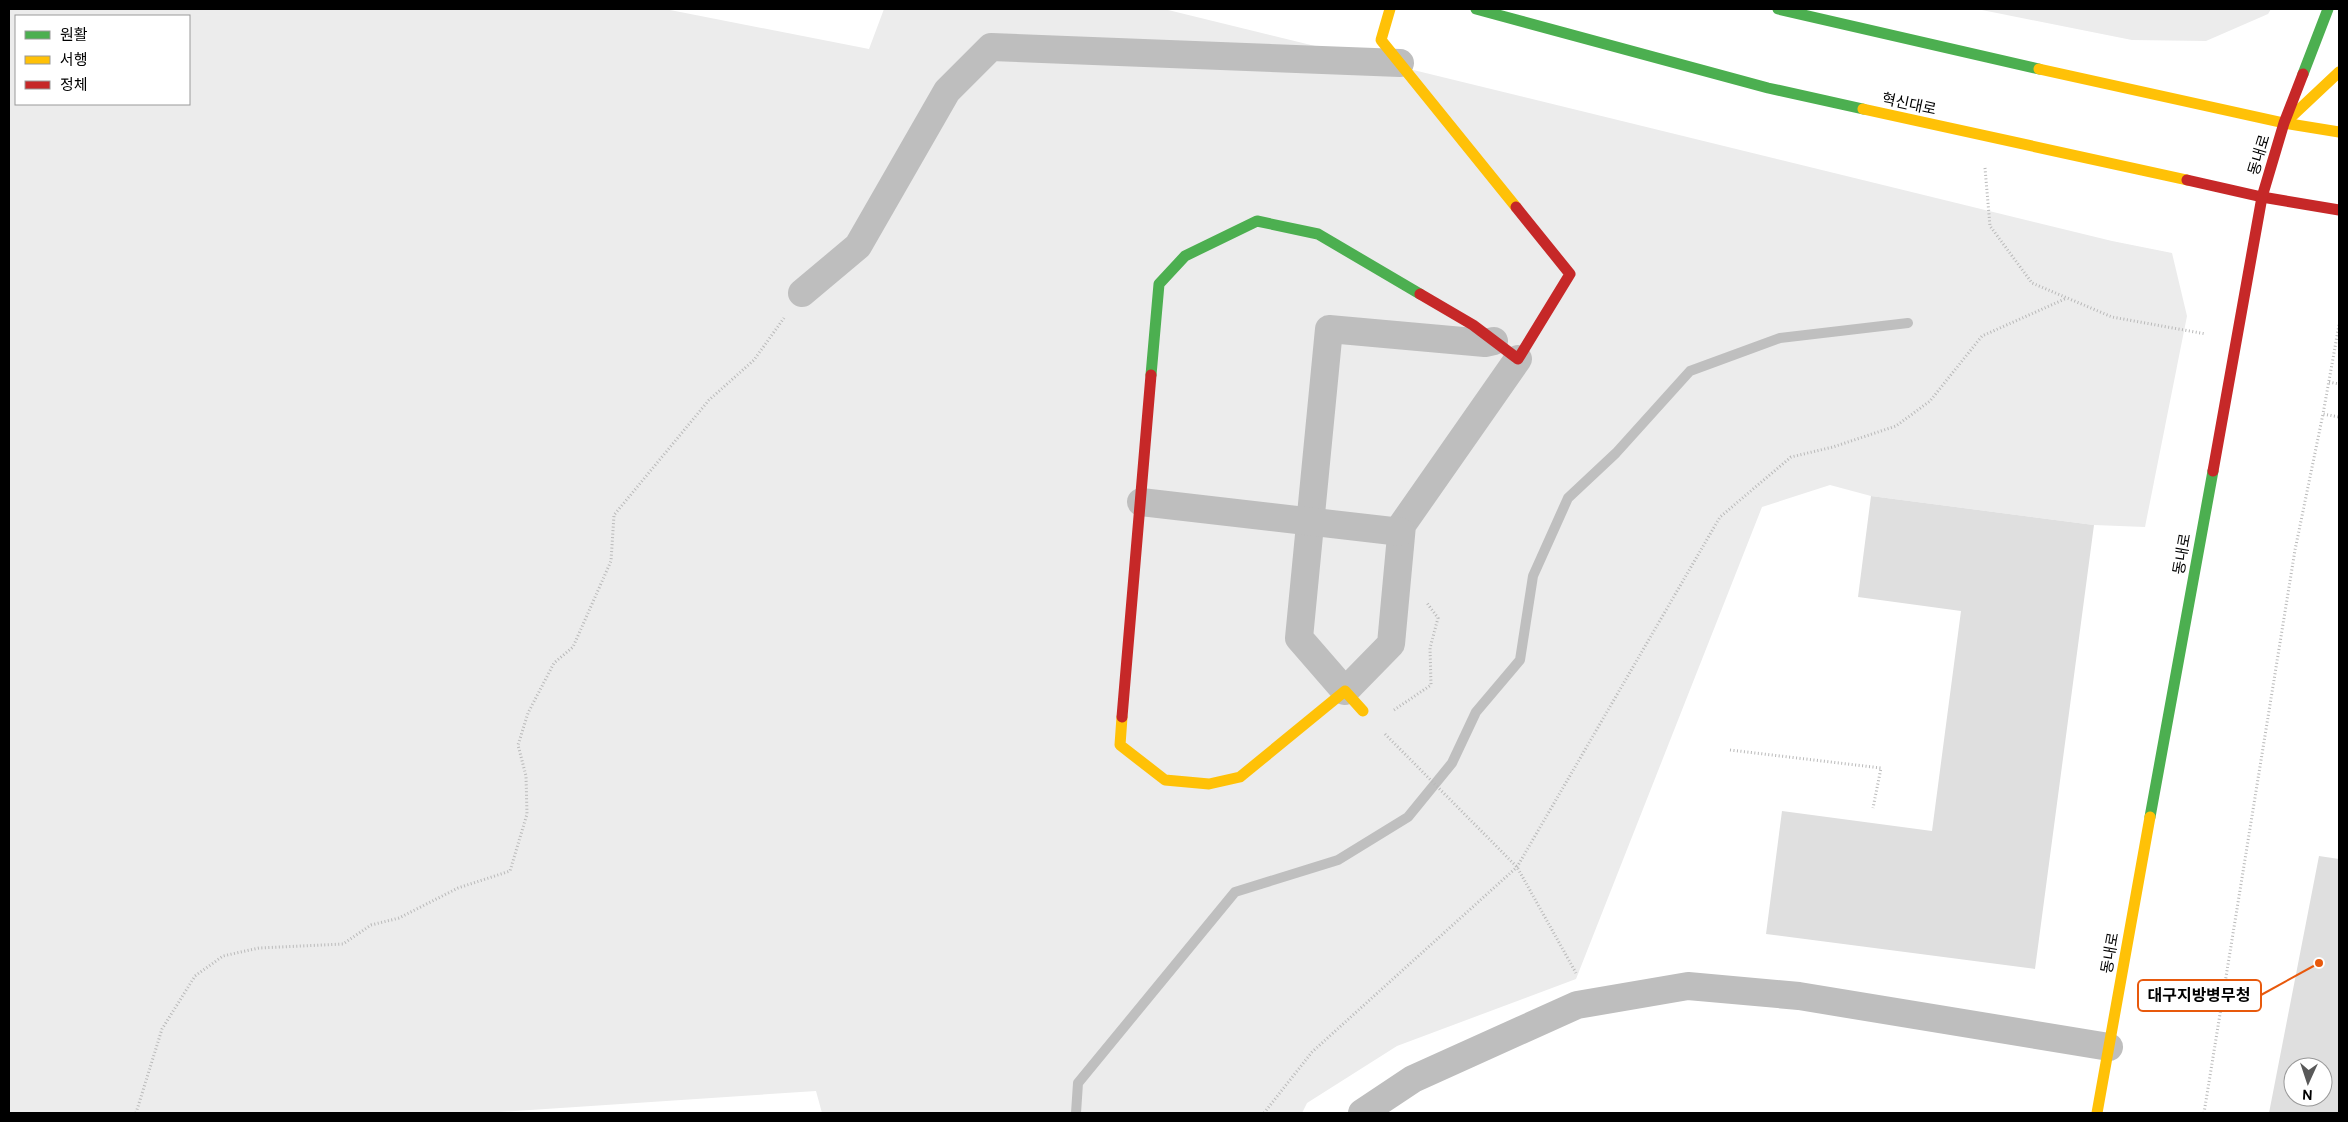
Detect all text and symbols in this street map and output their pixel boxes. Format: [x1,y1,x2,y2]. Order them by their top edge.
legend [15,15,190,105]
text: 원활 [60,25,88,45]
text: 서행 [60,50,88,70]
text: 정체 [60,75,88,95]
street label: 혁신대로 [1880,88,1938,120]
street label: 동내로 [2243,132,2275,178]
street label: 동내로 [2169,532,2195,576]
street label: 동내로 [2097,931,2123,975]
callout: 대구지방병무청 [2138,980,2261,1011]
text: 대구지방병무청 [2147,985,2251,1006]
north arrow [2283,1057,2333,1107]
text: N [2302,1086,2313,1104]

